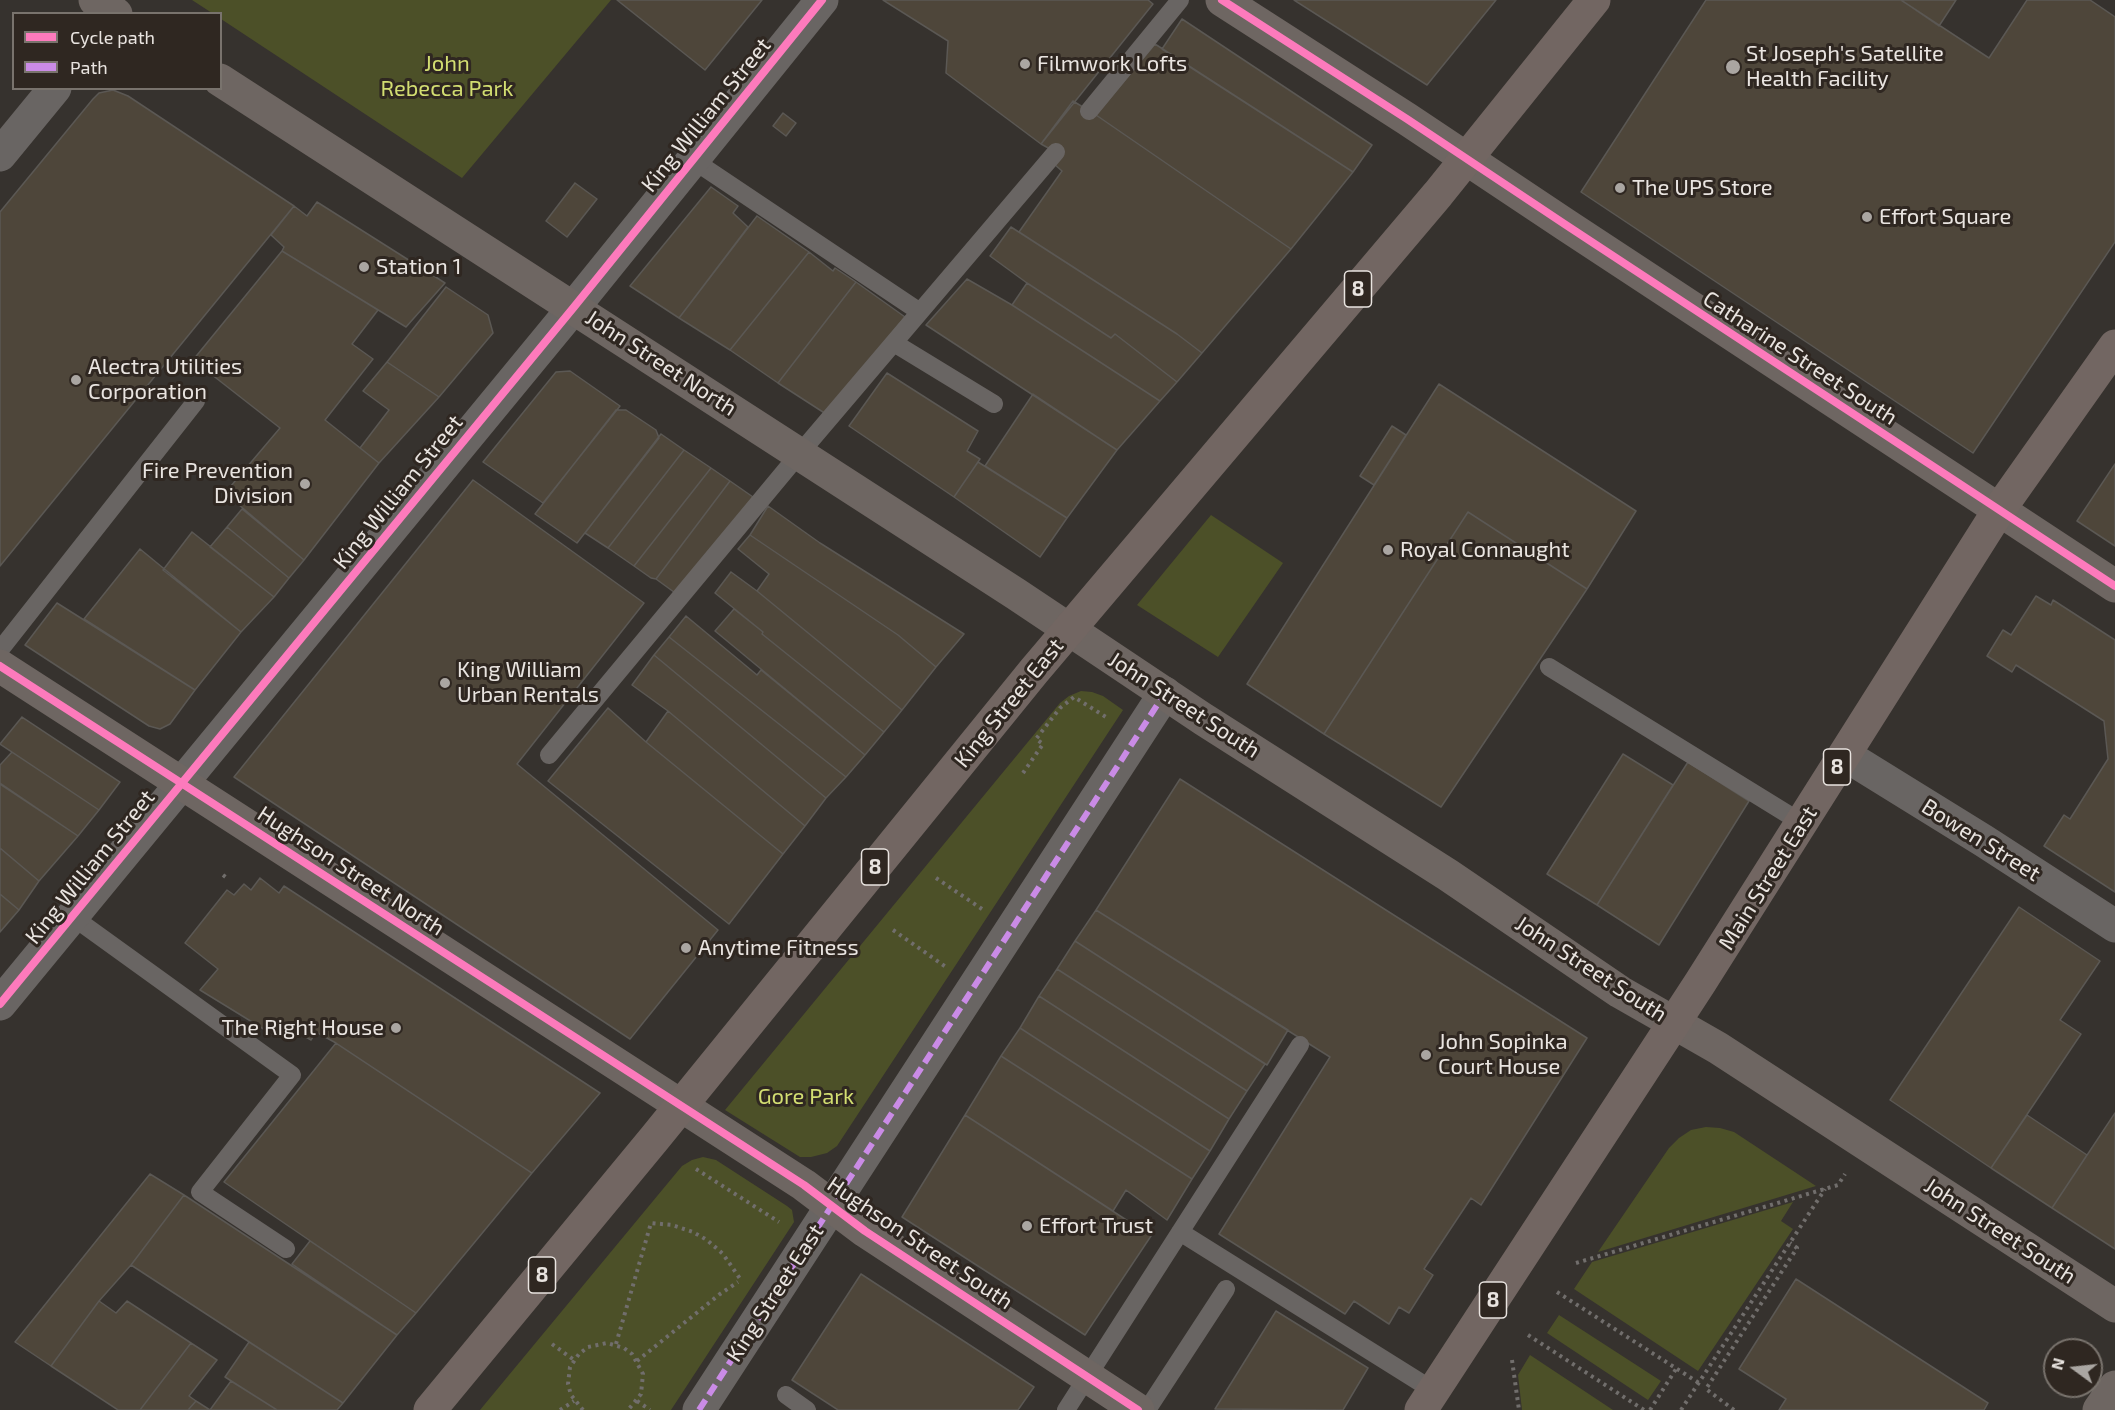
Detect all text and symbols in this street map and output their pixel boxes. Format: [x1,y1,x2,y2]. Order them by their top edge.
legend [12,12,222,90]
text: Cycle path [70,26,155,48]
street label: King William Street [636,33,776,197]
place label: St Joseph's Satellite Health Facility [1746,41,1944,92]
park label: John Rebecca Park [381,51,513,102]
place label: Filmwork Lofts [1037,51,1187,77]
text: Path [70,56,108,78]
marker: Filmwork Lofts [1018,57,1032,71]
marker: St Joseph's Satellite Health Facility [1724,58,1742,76]
place label: The UPS Store [1632,175,1773,201]
marker: The UPS Store [1613,181,1627,195]
place label: Effort Square [1879,204,2011,230]
marker: Effort Square [1860,210,1874,224]
place label: Station 1 [376,254,461,280]
marker: Station 1 [357,260,371,274]
road number: 8 [1344,271,1372,307]
street label: Catharine Street South [1698,285,1902,431]
street label: John Street North [581,304,741,422]
place label: Alectra Utilities Corporation [88,354,242,406]
marker: Alectra Utilities Corporation [69,373,83,387]
street label: King William Street [328,410,468,574]
place label: Fire Prevention Division [142,458,293,510]
marker: Fire Prevention Division [298,477,312,491]
place label: Royal Connaught [1400,537,1570,563]
marker: Royal Connaught [1381,543,1395,557]
street label: King Street East [949,633,1069,773]
street label: John Street South [1103,646,1265,764]
place label: King William Urban Rentals [457,657,599,708]
marker: King William Urban Rentals [438,676,452,690]
road number: 8 [1824,749,1850,785]
street label: King William Street [20,785,160,949]
street label: Bowen Street [1917,793,2045,887]
street label: Hughson Street North [253,801,449,941]
street label: Main Street East [1713,801,1823,955]
road number: 8 [862,849,888,885]
street label: John Street South [1510,910,1672,1028]
place label: Anytime Fitness [698,935,859,961]
marker: Anytime Fitness [679,941,693,955]
place label: The Right House [222,1015,384,1041]
marker: The Right House [389,1021,403,1035]
place label: John Sopinka Court House [1438,1029,1568,1080]
marker: John Sopinka Court House [1419,1048,1433,1062]
park label: Gore Park [758,1084,854,1110]
street label: Hughson Street South [822,1171,1018,1315]
street label: John Street South [1919,1172,2081,1290]
place label: Effort Trust [1039,1213,1153,1239]
street label: King Street East [721,1219,829,1367]
marker: Effort Trust [1020,1219,1034,1233]
road number: 8 [528,1257,556,1293]
road number: 8 [1480,1282,1506,1318]
north arrow [2043,1338,2103,1398]
text: N [2046,1356,2068,1372]

